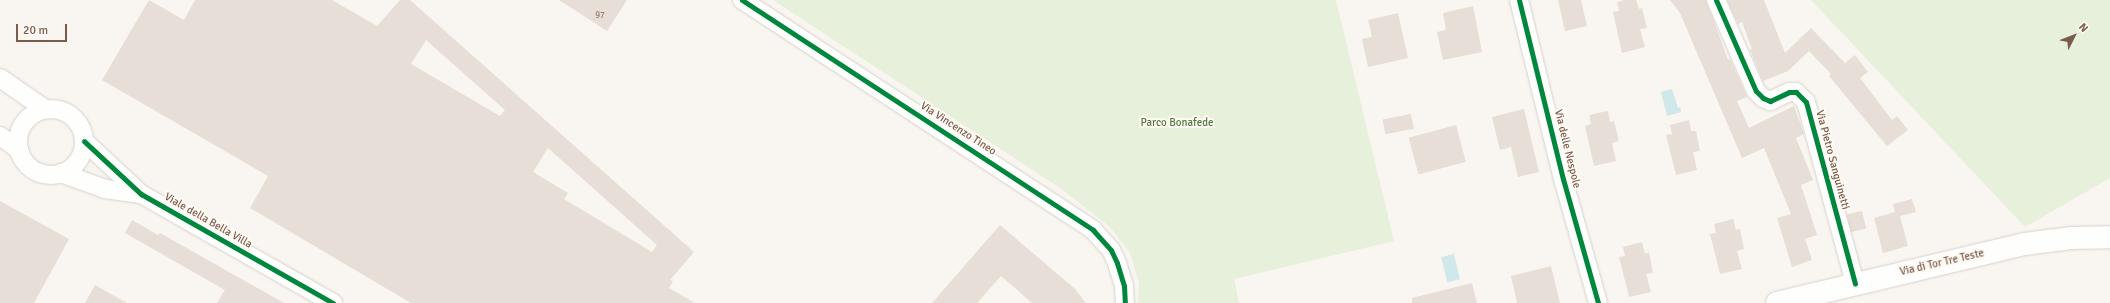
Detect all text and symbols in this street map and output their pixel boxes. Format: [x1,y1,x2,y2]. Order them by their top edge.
house number: 97 [595,11,605,21]
scale bar [18,16,69,42]
north arrow [2054,16,2094,56]
text: N [2076,20,2091,35]
text: 20 m [23,23,48,38]
street label: Via Vincenzo Tineo [918,100,998,158]
street label: Via delle Nespole [1551,108,1583,190]
street label: Via Pietro Sanguinetti [1812,109,1852,211]
park label: Parco Bonafede [1140,116,1214,130]
street label: Viale della Bella Villa [162,190,254,252]
street label: Via di Tor Tre Teste [1899,247,1985,279]

